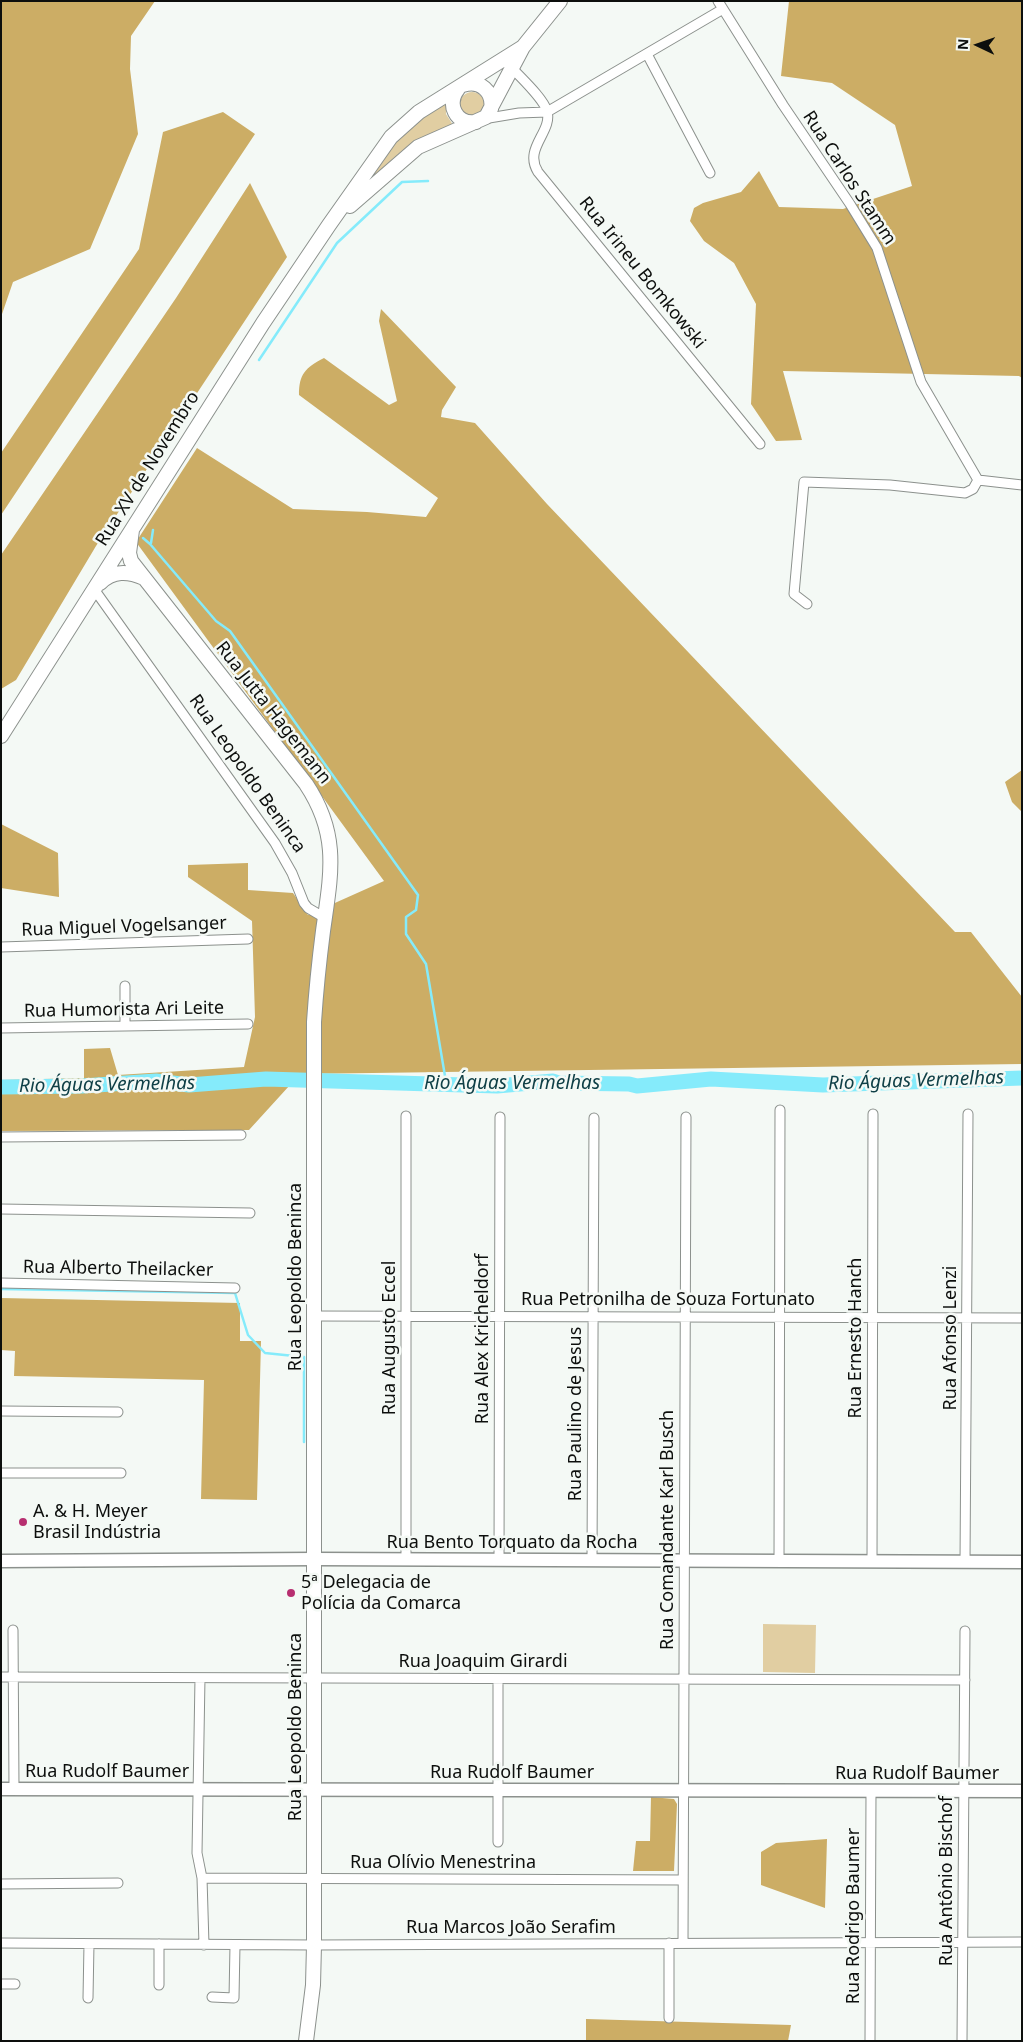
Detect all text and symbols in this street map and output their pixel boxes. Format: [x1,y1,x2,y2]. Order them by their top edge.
north arrow [953,20,1003,70]
text: N [953,38,972,50]
street label: Rua Carlos Stamm [798,107,900,249]
street label: Rua Irineu Bomkowski [574,193,710,353]
street label: Rua XV de Novembro [92,388,204,550]
street label: Rua Jutta Hagemann [211,638,335,788]
street label: Rua Leopoldo Beninca [184,691,310,857]
street label: Rua Miguel Vogelsanger [21,913,227,941]
street label: Rua Humorista Ari Leite [24,997,224,1023]
water label: Rio Águas Vermelhas [828,1067,1004,1095]
water label: Rio Águas Vermelhas [19,1072,195,1098]
water label: Rio Águas Vermelhas [424,1073,600,1095]
street label: Rua Leopoldo Beninca [285,1183,307,1371]
street label: Rua Alex Kricheldorf [472,1254,494,1424]
street label: Rua Alberto Theilacker [23,1257,213,1281]
street label: Rua Ernesto Hanch [845,1258,867,1418]
street label: Rua Augusto Eccel [379,1261,401,1415]
street label: Rua Afonso Lenzi [940,1266,962,1410]
street label: Rua Petronilha de Souza Fortunato [521,1289,815,1311]
street label: Rua Paulino de Jesus [565,1327,587,1501]
street label: Rua Comandante Karl Busch [657,1410,679,1650]
place label: A. & H. Meyer Brasil Indústria [33,1501,161,1544]
marker: A. & H. Meyer Brasil Indústria [17,1516,29,1528]
street label: Rua Bento Torquato da Rocha [386,1532,638,1554]
place label: 5ª Delegacia de Polícia da Comarca [301,1572,461,1615]
marker: 5ª Delegacia de Polícia da Comarca [285,1587,297,1599]
street label: Rua Leopoldo Beninca [285,1633,307,1821]
street label: Rua Joaquim Girardi [398,1651,568,1673]
street label: Rua Rudolf Baumer [25,1761,189,1783]
street label: Rua Rudolf Baumer [430,1762,594,1784]
street label: Rua Rudolf Baumer [835,1763,999,1785]
street label: Rua Antônio Bischof [936,1796,958,1966]
street label: Rua Rodrigo Baumer [843,1828,865,2004]
street label: Rua Olívio Menestrina [350,1852,536,1874]
street label: Rua Marcos João Serafim [406,1917,616,1939]

